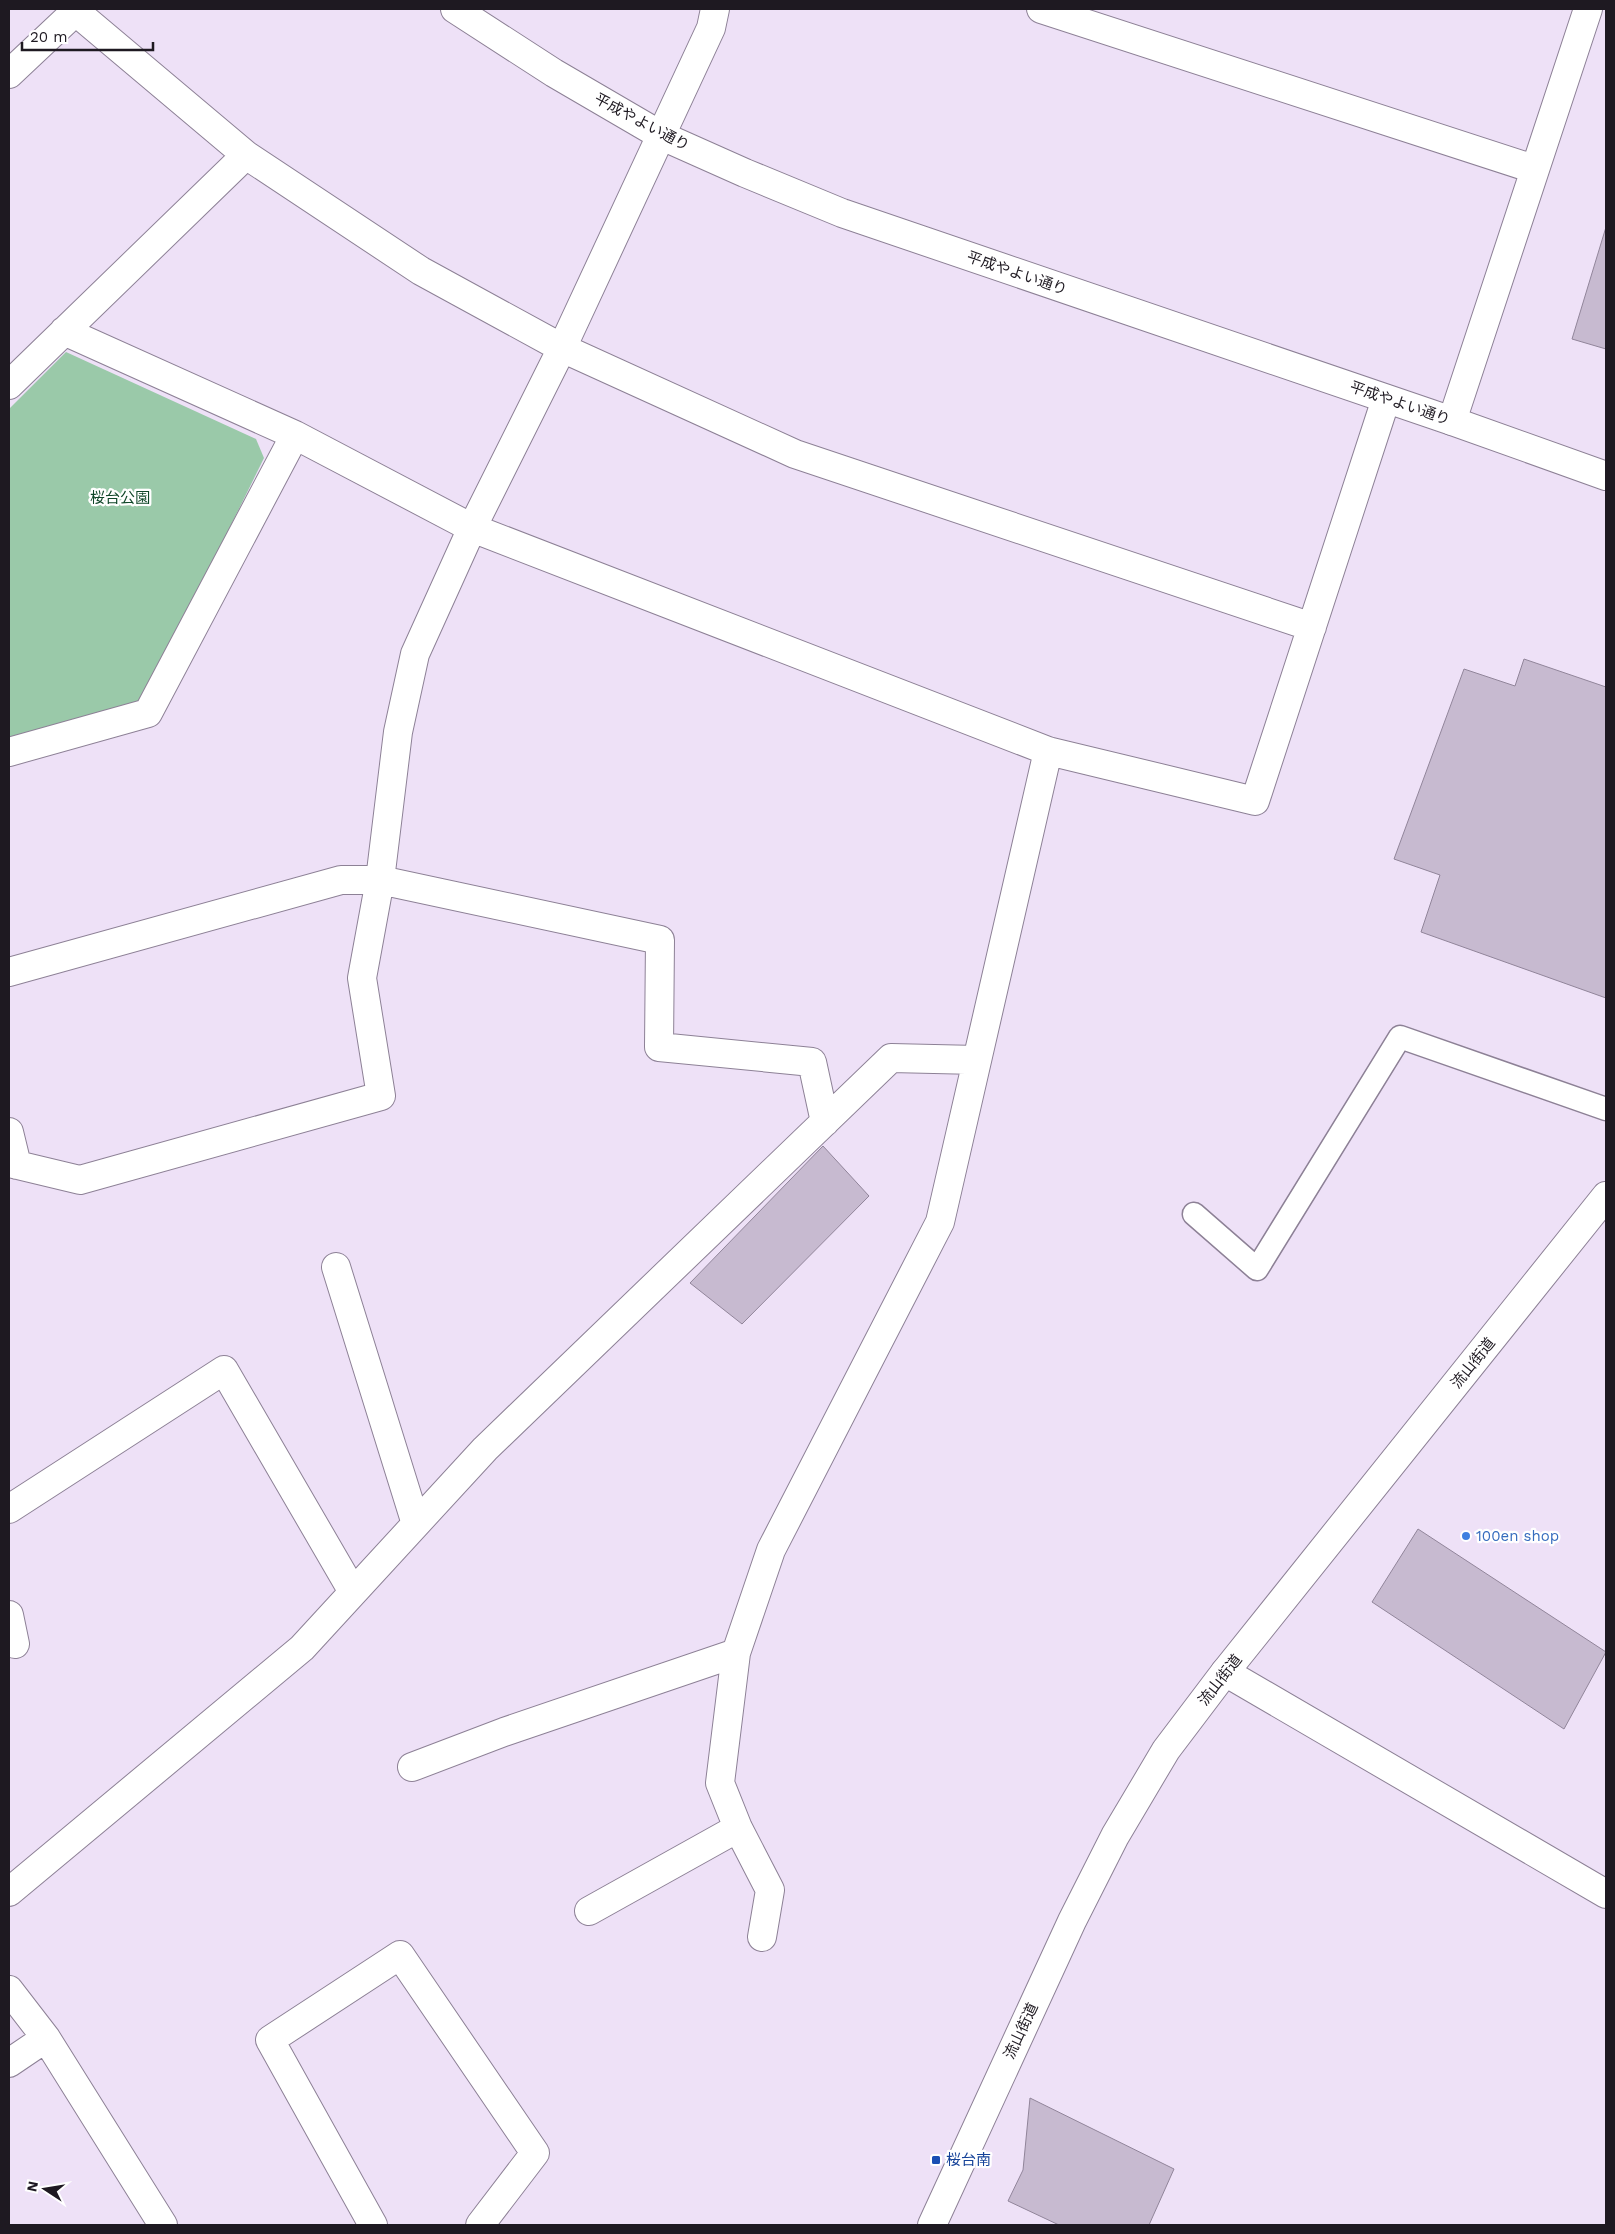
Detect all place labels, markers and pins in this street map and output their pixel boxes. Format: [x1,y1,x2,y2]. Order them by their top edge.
place label: 100en shop [1476,1527,1559,1545]
marker: 100en shop [1460,1530,1472,1542]
place label: 桜台南 [946,2151,991,2169]
marker: 桜台南 [930,2154,942,2166]

